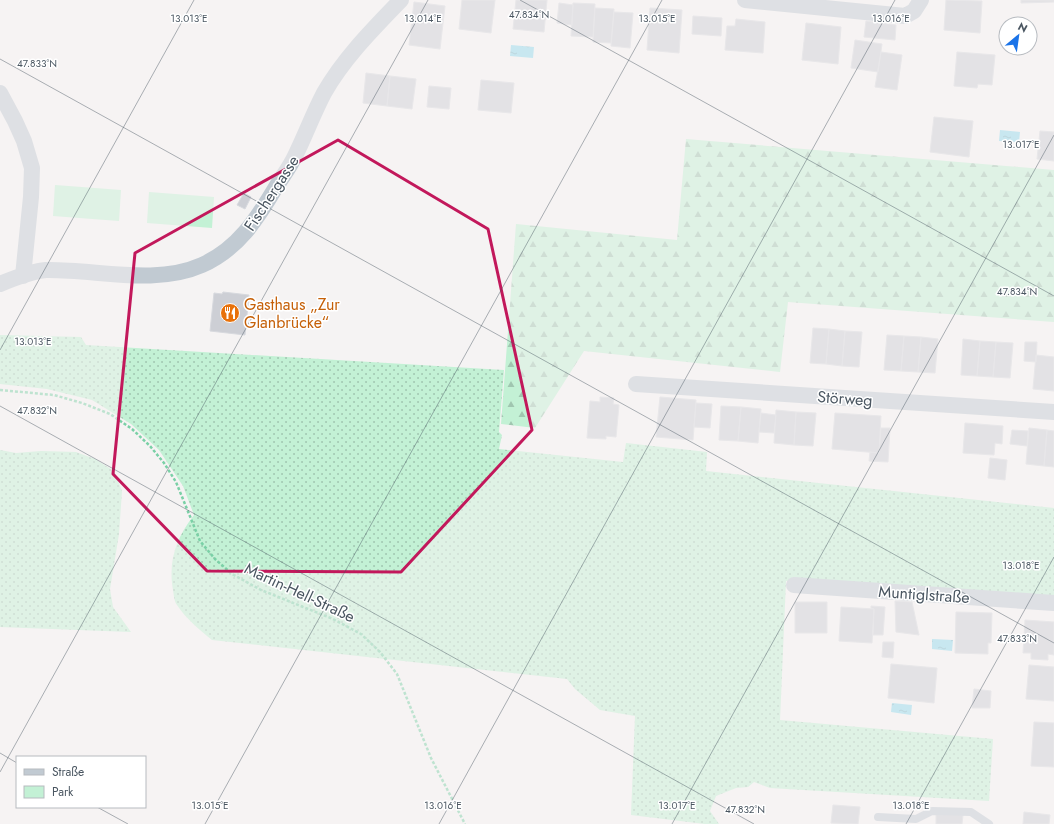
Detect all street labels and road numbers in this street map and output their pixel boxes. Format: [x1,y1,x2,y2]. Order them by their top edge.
street label: Fischergasse [238,151,305,236]
street label: Störweg [817,385,873,412]
street label: Martin-Hell-Straße [241,557,359,628]
street label: Muntiglstraße [878,580,970,609]

